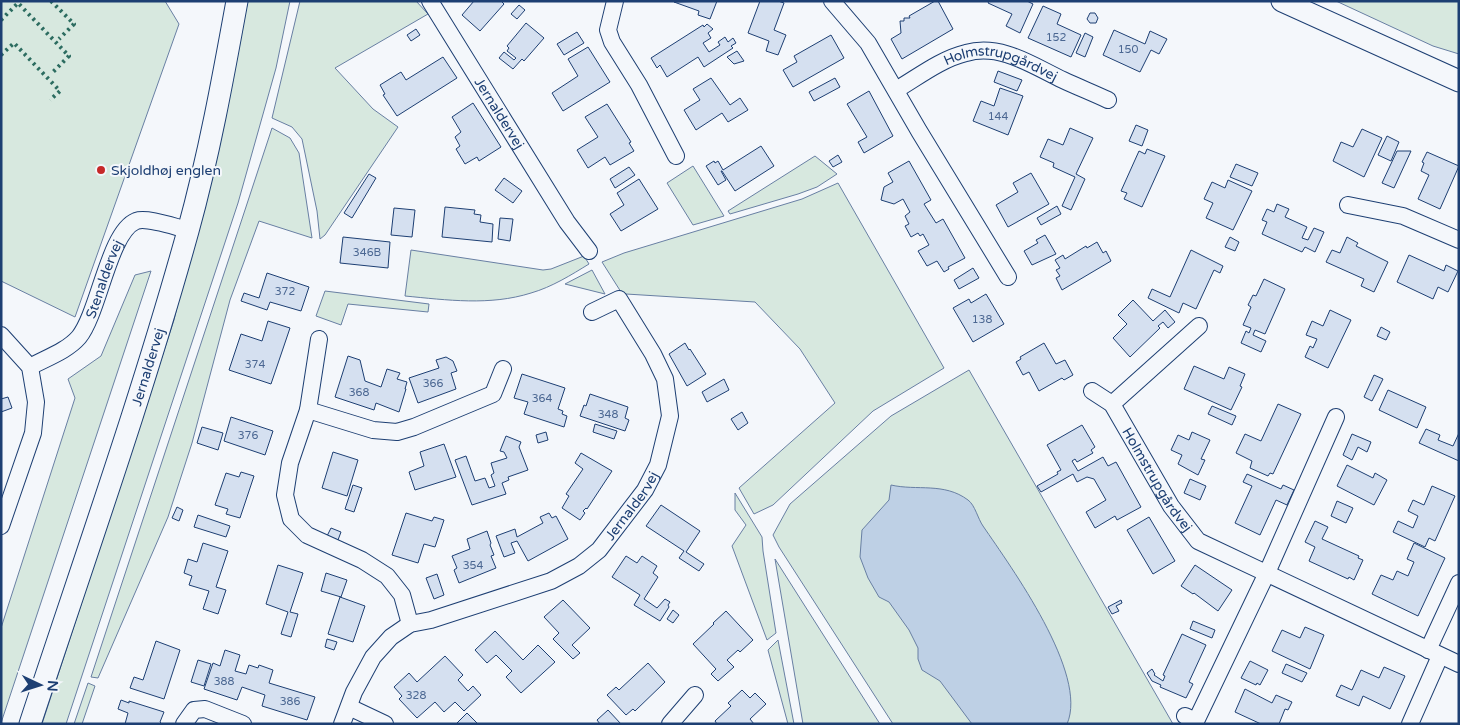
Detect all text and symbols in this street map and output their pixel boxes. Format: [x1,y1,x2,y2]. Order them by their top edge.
house number: 152 [1046,31,1066,44]
street label: Holmstrupgårdvej [941,42,1060,85]
house number: 150 [1118,43,1138,56]
street label: Jernaldervej [471,75,528,152]
house number: 144 [988,110,1008,123]
place label: Skjoldhøj englen [111,162,221,179]
marker: Skjoldhøj englen [95,164,107,176]
street label: Stenaldervej [82,237,126,321]
house number: 346B [353,246,382,259]
house number: 372 [275,285,295,298]
house number: 138 [972,313,992,326]
street label: Jernaldervej [128,326,168,408]
house number: 374 [245,358,265,371]
house number: 366 [423,377,443,390]
house number: 368 [349,386,369,399]
house number: 364 [532,392,552,405]
house number: 348 [598,408,618,421]
street label: Holmstrupgårdvej [1118,425,1196,535]
house number: 376 [238,429,258,442]
street label: Jernaldervej [602,469,662,544]
house number: 354 [463,559,483,572]
north arrow [15,660,65,710]
house number: 388 [214,675,234,688]
text: N [44,680,61,692]
house number: 328 [406,689,426,702]
house number: 386 [280,695,300,708]

